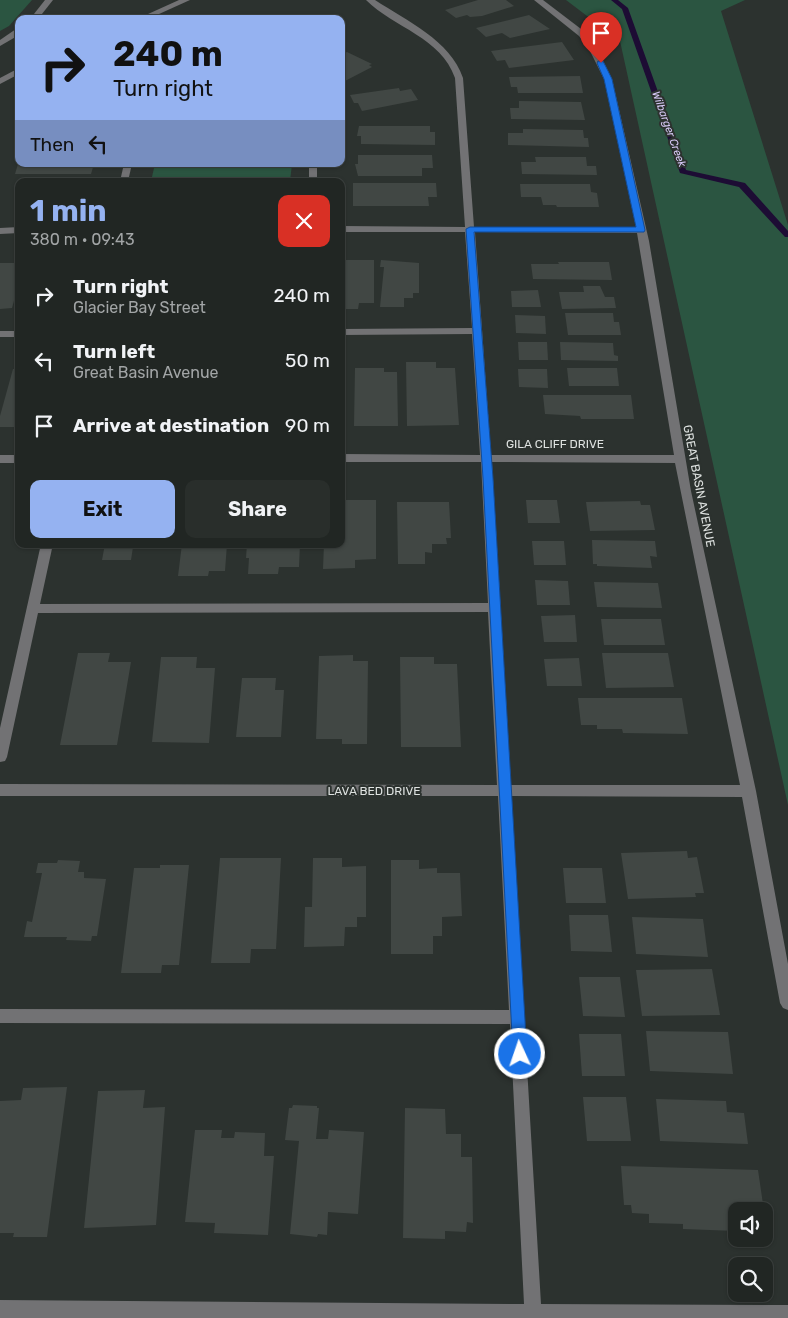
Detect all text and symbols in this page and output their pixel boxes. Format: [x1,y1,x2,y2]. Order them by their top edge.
pin [580,12,622,63]
icon: arrive [587,19,615,47]
text: 240 m [113,33,223,75]
icon: right [30,35,95,100]
text: Turn right [113,75,213,102]
water label: Wilbarger Creek [649,89,689,169]
icon: left [84,130,112,158]
text: Then [30,133,74,156]
text: 1 min [30,193,107,229]
button: close [278,195,330,247]
text: 380 m · 09:43 [30,230,135,249]
text: Turn right [73,275,168,298]
icon: right [30,282,58,310]
text: 240 m [274,284,330,307]
text: Glacier Bay Street [73,298,206,317]
text: Turn left [73,340,155,363]
icon: left [30,347,58,375]
text: 50 m [285,349,330,372]
text: Great Basin Avenue [73,363,219,382]
icon: arrive [30,412,58,440]
text: Arrive at destination [73,414,269,437]
text: 90 m [285,414,330,437]
street label: GREAT BASIN AVENUE [680,424,718,548]
street label: GILA CLIFF DRIVE [506,437,604,451]
button: Exit [30,480,175,538]
button: Share [185,480,330,538]
street label: LAVA BED DRIVE [327,784,421,798]
position arrow [493,1027,545,1079]
map controls [728,1202,773,1302]
button: sound [728,1202,773,1247]
button: search [728,1257,773,1302]

